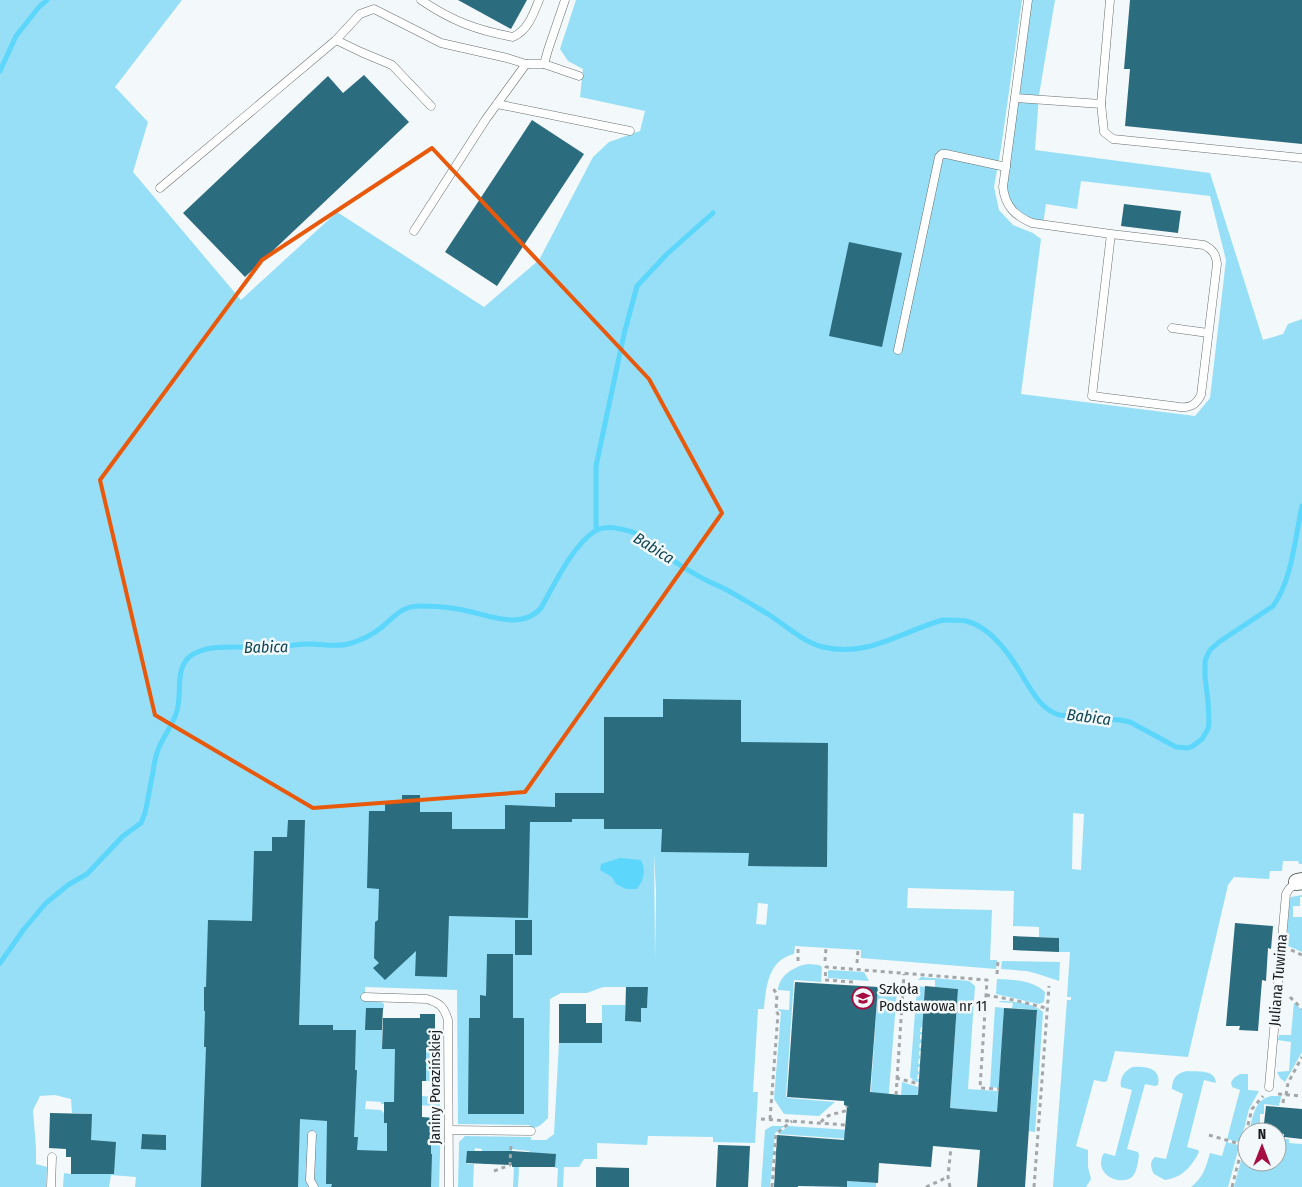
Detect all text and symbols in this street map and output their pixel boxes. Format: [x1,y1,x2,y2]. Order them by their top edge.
water label: Babica [630,528,678,568]
water label: Babica [244,637,288,657]
water label: Babica [1066,705,1112,729]
street label: Juliana Tuwima [1265,933,1291,1027]
place label: Szkoła Podstawowa nr 11 [879,980,987,1015]
school or university icon: Szkoła Podstawowa nr 11 [851,986,875,1010]
street label: Janiny Porazińskiej [426,1030,444,1144]
north arrow [1237,1122,1287,1172]
text: N [1258,1126,1266,1143]

